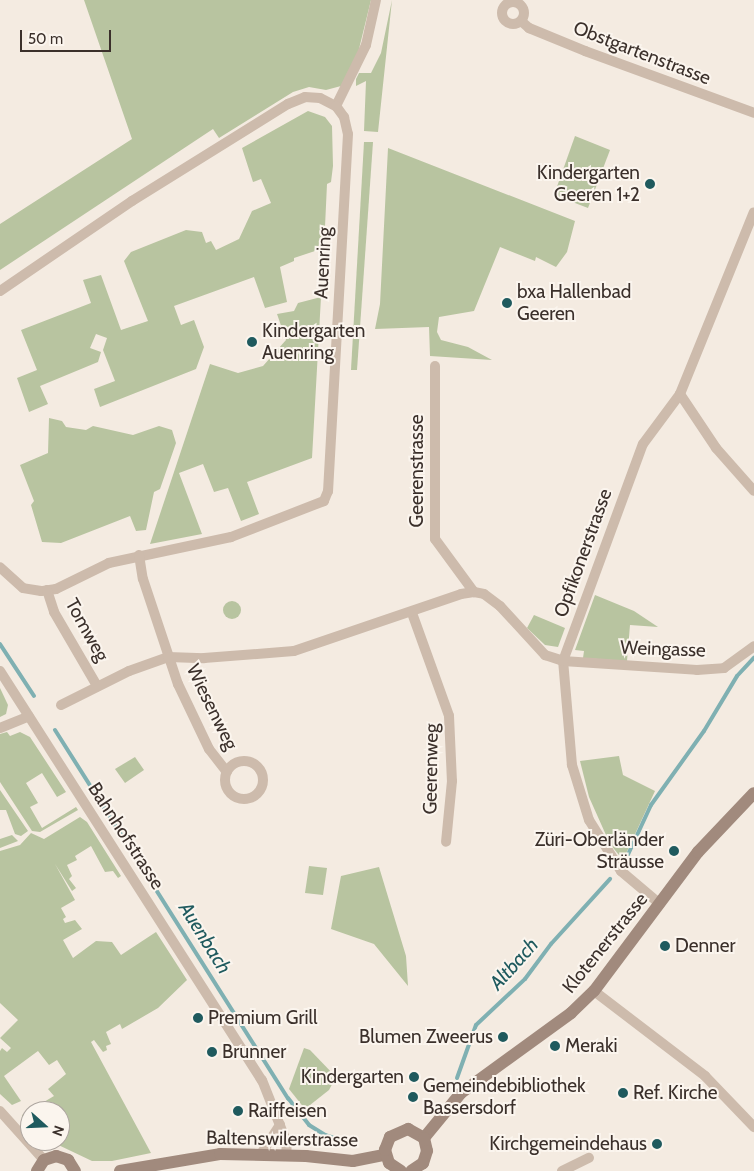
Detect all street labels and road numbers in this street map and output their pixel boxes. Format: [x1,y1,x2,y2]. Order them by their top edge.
street label: Obstgartenstrasse [570,16,714,90]
street label: Auenring [310,227,336,299]
street label: Geerenstrasse [406,415,428,527]
street label: Opfikonerstrasse [549,486,617,620]
street label: Tomweg [60,595,114,665]
street label: Weingasse [620,636,706,662]
street label: Wiesenweg [181,660,243,754]
street label: Geerenweg [419,723,443,815]
street label: Bahnhofstrasse [83,778,169,894]
street label: Klotenerstrasse [558,888,652,998]
street label: Baltenswilerstrasse [206,1126,358,1152]

